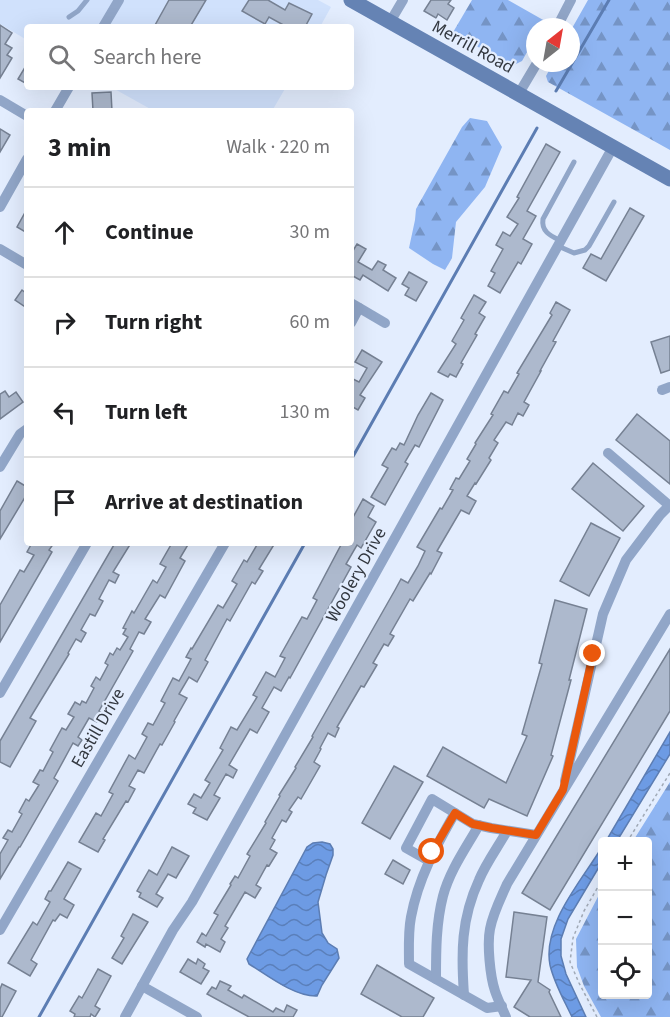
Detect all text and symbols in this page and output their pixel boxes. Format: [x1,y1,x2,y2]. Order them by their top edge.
street label: Merrill Road [427,14,519,80]
north arrow [526,18,580,72]
search box [24,24,354,90]
icon: search [45,41,78,74]
text: Search here [93,41,201,73]
text: 3 min [48,129,111,166]
text: Walk · 220 m [226,133,330,161]
icon: ahead [48,216,81,249]
text: Continue [105,216,194,248]
text: 30 m [290,218,330,246]
icon: right [48,306,81,339]
text: Turn right [105,306,202,338]
text: 60 m [290,308,330,336]
icon: left [48,396,81,429]
text: Turn left [105,396,187,428]
text: 130 m [280,398,330,426]
icon: arrive [48,486,81,519]
text: Arrive at destination [105,486,303,518]
street label: Woolery Drive [320,523,392,627]
route end [579,640,605,666]
street label: Eastill Drive [65,684,131,772]
map controls [598,837,652,999]
button: + [598,837,652,891]
route start [418,838,444,864]
button: − [598,891,652,945]
button: locate [598,945,652,999]

